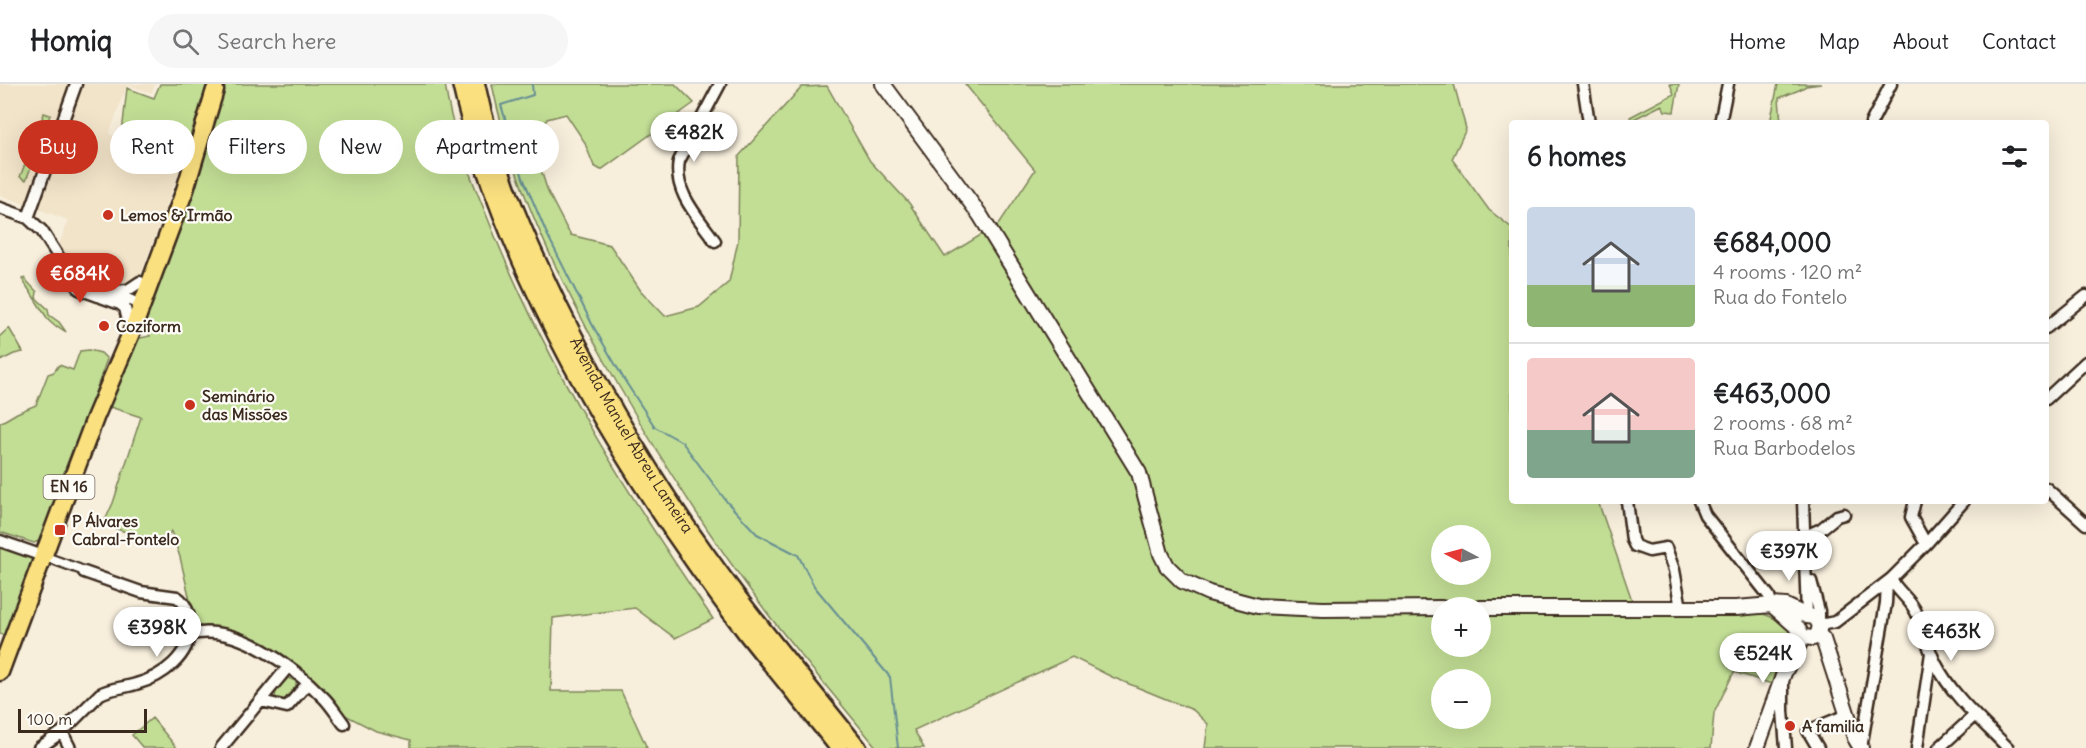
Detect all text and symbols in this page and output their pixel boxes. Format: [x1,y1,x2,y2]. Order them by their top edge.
search box [148,14,568,68]
text: Homiq [30,23,112,59]
icon: search [169,25,202,58]
text: Search here [217,27,336,55]
text: Home [1729,28,1786,55]
text: Map [1819,28,1860,55]
text: About [1893,28,1949,55]
text: Contact [1982,28,2056,55]
pin: €482K [652,112,736,163]
text: €482K [664,119,724,144]
chip: Buy [18,120,98,174]
chip: Rent [110,120,195,174]
chip: Filters [207,120,307,174]
chip: New [319,120,403,174]
chip: Apartment [415,120,559,174]
text: 6 homes [1527,140,1626,173]
icon: filters [1998,140,2031,173]
place label: Lemos & Irmão [120,205,232,225]
marker: Lemos & Irmão [101,208,115,222]
text: €684,000 [1713,226,1832,259]
icon: home [1575,231,1647,303]
pin: €684K [38,253,122,304]
text: 4 rooms · 120 m² [1713,259,1862,284]
text: €684K [50,260,110,285]
text: Rua do Fontelo [1713,284,1847,309]
place label: Coziform [116,316,181,336]
marker: Coziform [97,319,111,333]
street label: Avenida Manuel Abreu Lameira [566,334,698,537]
text: €463,000 [1713,377,1831,410]
icon: home [1575,382,1647,454]
place label: Seminário das Missões [202,386,288,424]
marker: Seminário das Missões [183,398,197,412]
text: 2 rooms · 68 m² [1713,410,1853,435]
text: Rua Barbodelos [1713,435,1856,460]
road number: EN 16 [44,475,94,499]
place label: P Álvares Cabral-Fontelo [72,511,179,549]
marker: P Álvares Cabral-Fontelo [53,523,67,537]
north arrow [1431,525,1491,585]
map controls [1431,525,1491,729]
pin: €397K [1747,531,1831,582]
text: €397K [1760,538,1818,563]
button: + [1431,597,1491,657]
pin: €398K [115,607,199,658]
pin: €463K [1909,611,1993,662]
text: €398K [127,614,187,639]
text: €463K [1921,618,1981,643]
pin: €524K [1721,633,1805,684]
text: €524K [1734,640,1792,665]
button: − [1431,669,1491,729]
scale bar [18,706,147,734]
text: 100 m [27,709,72,729]
place label: A familia [1802,716,1864,736]
marker: A familia [1783,719,1797,733]

